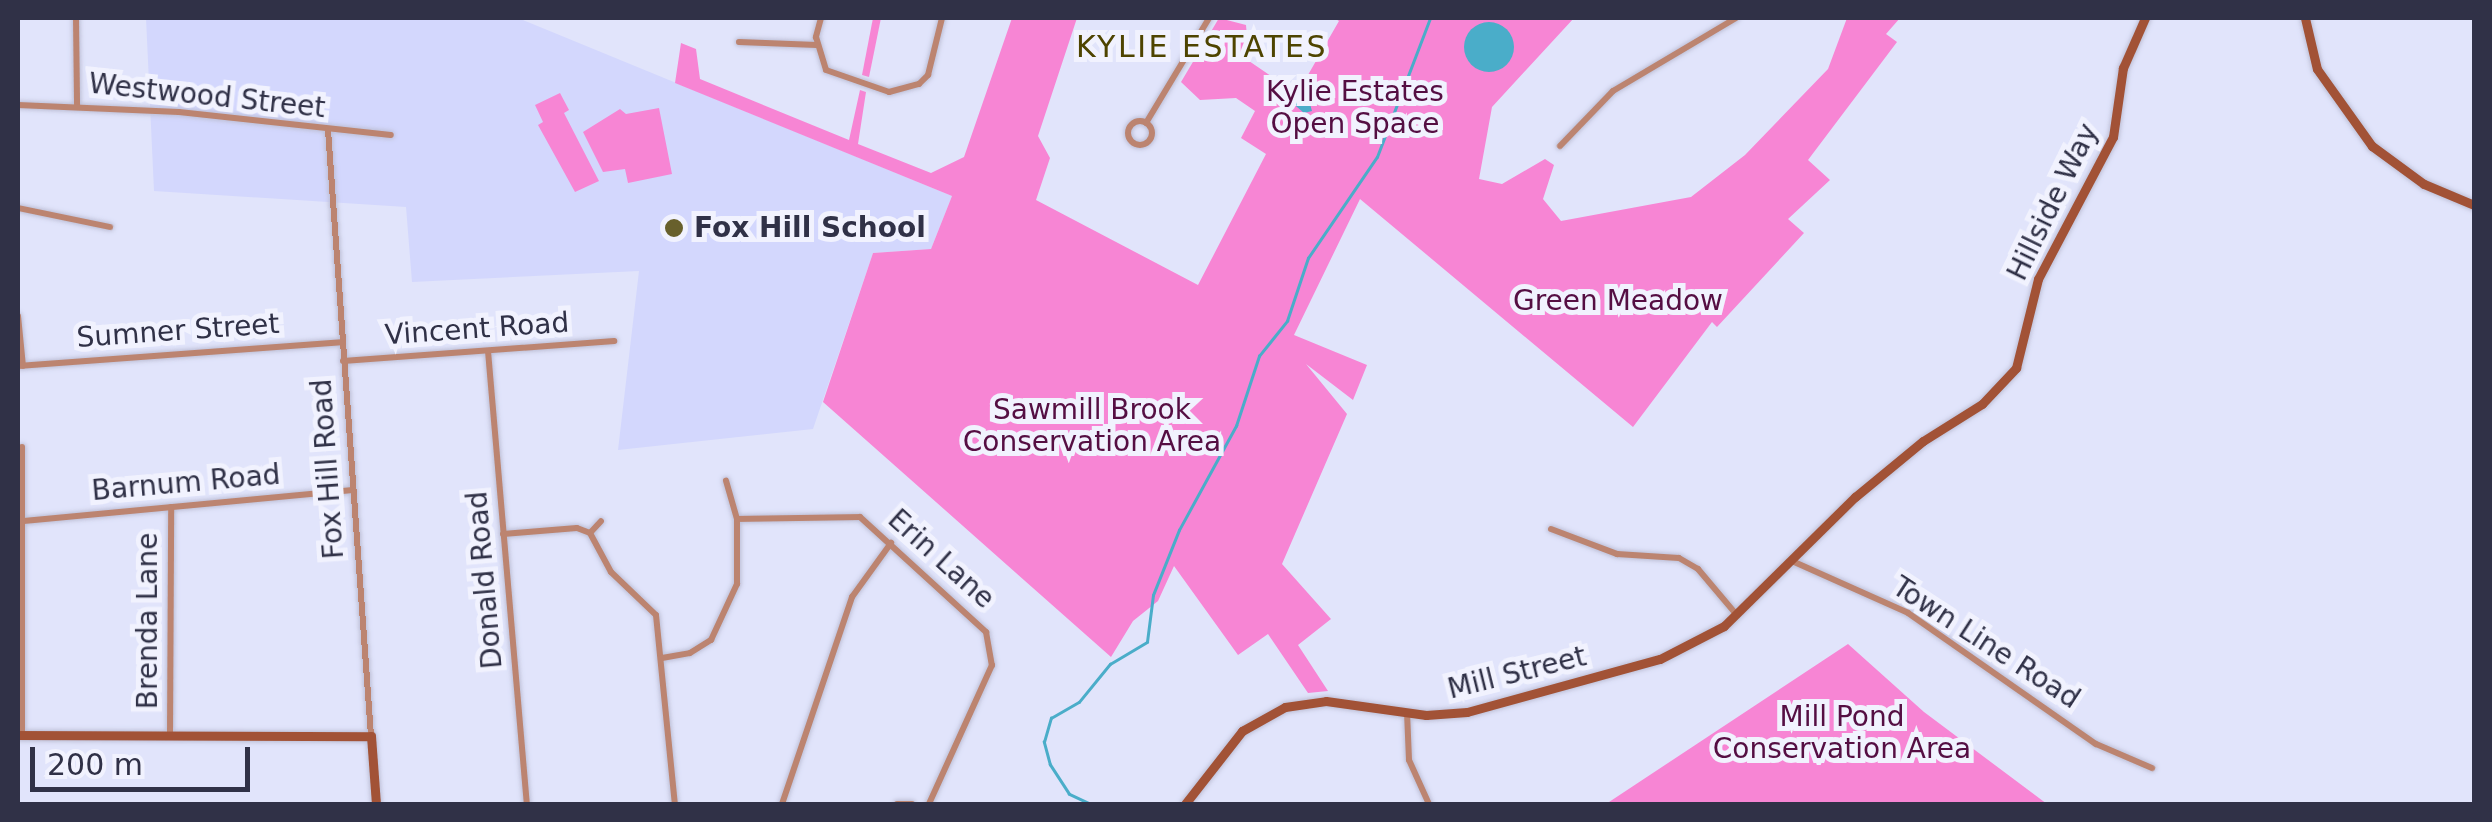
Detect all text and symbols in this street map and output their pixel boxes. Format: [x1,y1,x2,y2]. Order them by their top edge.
district label: KYLIE ESTATES [1076,29,1328,65]
street label: Westwood Street [87,67,327,125]
park label: Kylie Estates Open Space [1266,75,1444,141]
street label: Hillside Way [2001,118,2105,286]
place label: Fox Hill School [694,211,926,245]
marker: Fox Hill School [663,217,685,239]
park label: Green Meadow [1513,284,1723,318]
street label: Vincent Road [384,306,570,352]
street label: Sumner Street [75,307,281,355]
street label: Fox Hill Road [305,378,351,560]
park label: Sawmill Brook Conservation Area [963,393,1221,459]
street label: Barnum Road [90,458,282,508]
street label: Donald Road [460,490,510,670]
street label: Erin Lane [881,503,1001,615]
street label: Brenda Lane [131,533,165,709]
street label: Town Line Road [1886,570,2086,716]
street label: Mill Street [1444,640,1590,706]
park label: Mill Pond Conservation Area [1713,700,1971,766]
scale bar [35,727,255,789]
text: 200 m [47,747,143,782]

